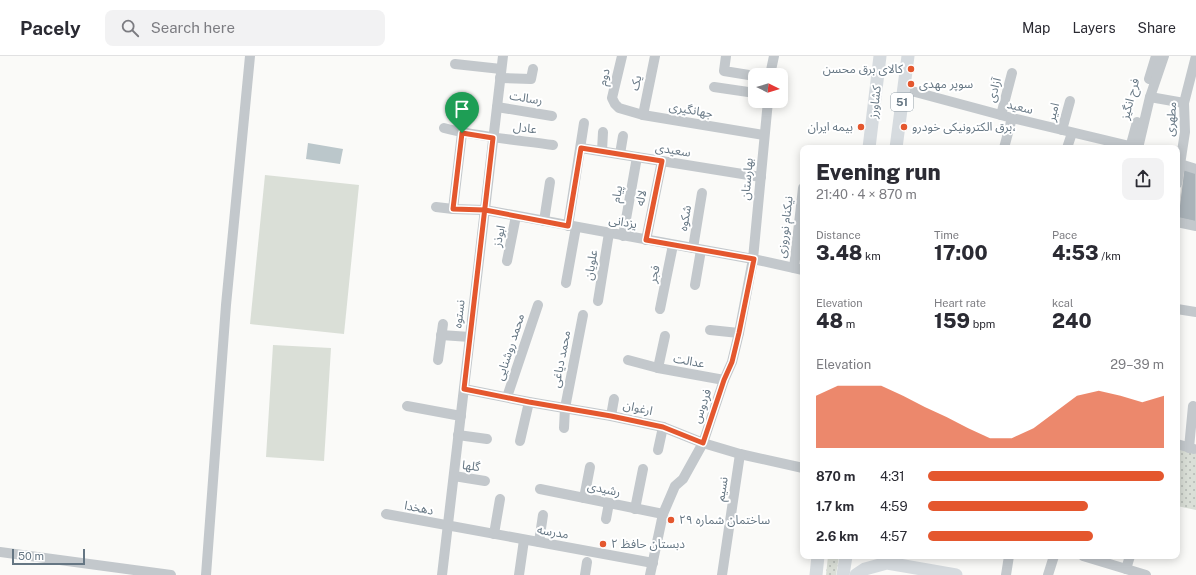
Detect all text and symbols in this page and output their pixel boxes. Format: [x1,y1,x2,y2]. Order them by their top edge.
search box [105,10,385,46]
text: Pacely [20,17,81,39]
icon: search [119,17,141,39]
text: Search here [151,19,235,36]
text: Map [1022,20,1050,36]
text: Layers [1072,20,1116,36]
text: Share [1138,20,1176,36]
place label: کالای برق محسن [823,62,904,76]
marker: کالای برق محسن [906,64,916,74]
street label: دوم [595,67,615,87]
north arrow [748,68,788,108]
map controls [748,68,788,108]
street label: یک [628,74,645,92]
street label: آزادی [984,76,1004,104]
place label: سوپر مهدی [919,77,973,92]
street label: فرح انگیز [1118,77,1144,123]
marker: سوپر مهدی [906,79,916,89]
street label: کشاورز [866,84,884,120]
street label: رسالت [509,88,543,108]
pin [445,92,479,133]
road number: 51 [891,93,913,111]
street label: سعید [1005,97,1035,117]
icon: arrive [451,98,473,120]
street label: جهانگیری [668,99,714,121]
street label: امیر [1044,101,1062,124]
street label: مطهری [1163,101,1179,137]
street label: عادل [512,120,538,136]
place label: بیمه ایران [808,120,853,134]
place label: برق الکترونیکی خودرو، [912,120,1016,134]
marker: بیمه ایران [856,122,866,132]
marker: برق الکترونیکی خودرو، [899,122,909,132]
street label: سعیدی [654,140,692,160]
street label: بهارستان [738,157,756,201]
button: share [1122,158,1164,200]
text: Evening run [816,159,941,185]
street label: پیام [609,184,627,204]
text: 21:40 · 4 × 870 m [816,187,917,202]
street label: لاله [633,189,649,207]
street label: نیکنام نوروزی [774,195,798,259]
street label: شکوه [676,204,694,232]
street label: یزدانی [608,213,638,231]
street label: ابوذز [490,224,508,249]
text: Distance [816,229,861,241]
text: Time [934,229,959,241]
text: Pace [1052,229,1077,241]
text: 3.48 [816,241,862,265]
text: 17:00 [934,241,988,265]
text: 4:53 [1052,241,1099,265]
street label: علویان [582,249,600,281]
text: km [862,250,881,262]
text: /km [1099,250,1121,262]
street label: فجر [645,264,663,285]
text: Elevation [816,297,863,309]
text: Heart rate [934,297,986,309]
text: kcal [1052,297,1073,309]
street label: نستوه [450,299,468,329]
text: 48 [816,309,843,333]
text: 159 [934,309,970,333]
text: 240 [1052,309,1092,333]
street label: محمد روشنایی [493,312,527,382]
text: m [843,318,855,330]
text: bpm [970,318,995,330]
street label: محمد دیاغی [549,329,573,389]
street label: عدالت [672,351,706,371]
text: Elevation [816,357,871,372]
text: 29–39 m [1110,357,1164,372]
street label: فردوس [690,387,714,425]
street label: ارغوان [622,398,654,418]
street label: گلها [461,458,482,474]
text: 870 m [816,469,855,484]
text: 4:31 [880,469,905,484]
street label: نسیم [713,476,733,503]
street label: رشیدی [586,479,622,499]
street label: دهخدا [403,498,435,518]
text: 1.7 km [816,499,854,514]
text: 4:59 [880,499,908,514]
place label: ساختمان شماره ۲۹ [679,513,770,527]
marker: ساختمان شماره ۲۹ [666,515,676,525]
street label: مدرسه [536,522,570,542]
text: 2.6 km [816,529,858,544]
text: 4:57 [880,529,907,544]
place label: دبستان حافظ ۲ [611,537,685,551]
marker: دبستان حافظ ۲ [598,539,608,549]
scale bar [12,547,85,566]
text: 50 m [18,550,44,562]

